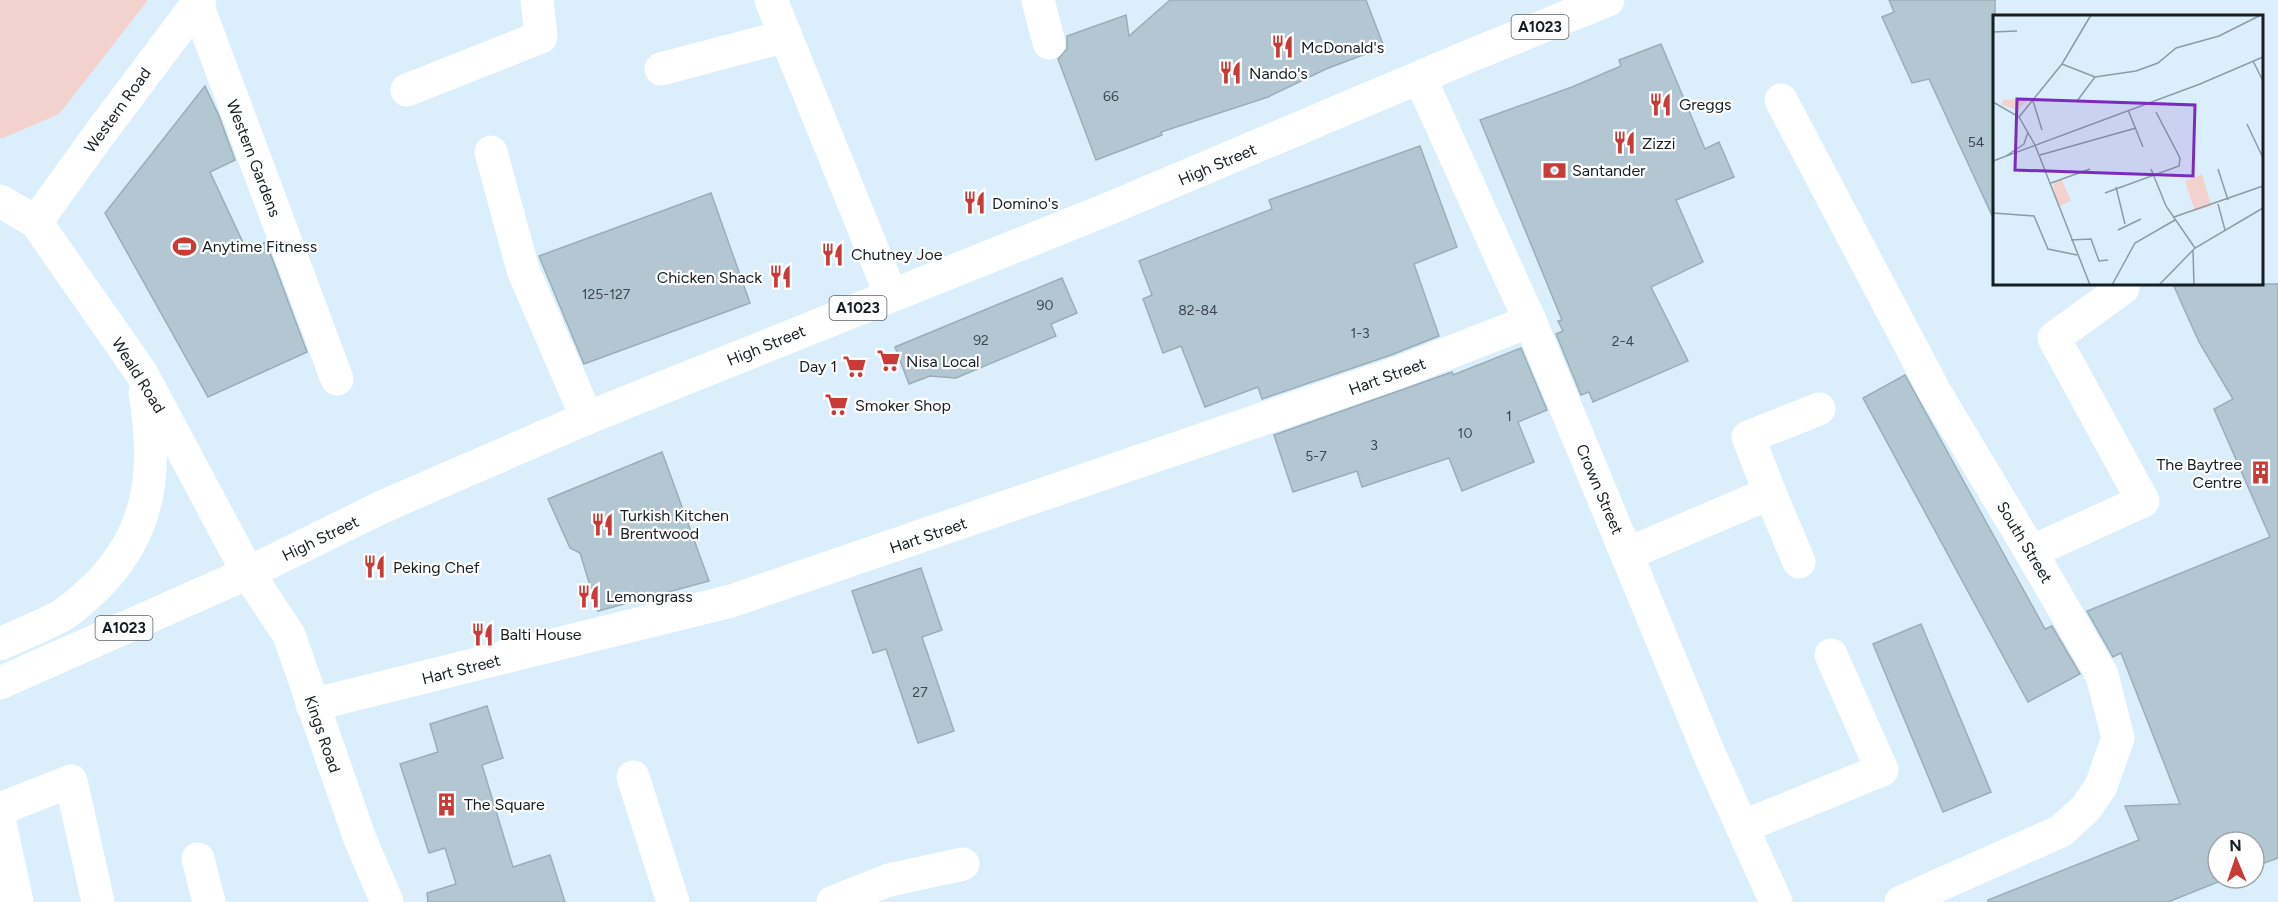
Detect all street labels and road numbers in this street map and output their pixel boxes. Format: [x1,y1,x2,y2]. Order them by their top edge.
road number: A1023 [1512,15,1568,39]
street label: Western Road [80,64,155,157]
street label: Western Gardens [222,97,285,220]
street label: High Street [1175,140,1259,189]
road number: A1023 [830,296,886,320]
street label: High Street [724,321,808,370]
street label: Weald Road [108,334,169,416]
street label: Hart Street [1346,354,1428,399]
street label: Crown Street [1572,441,1627,537]
street label: South Street [1993,498,2056,586]
street label: High Street [279,512,362,565]
street label: Hart Street [887,513,969,558]
road number: A1023 [96,616,152,640]
street label: Hart Street [420,651,502,688]
street label: Kings Road [301,693,345,775]

